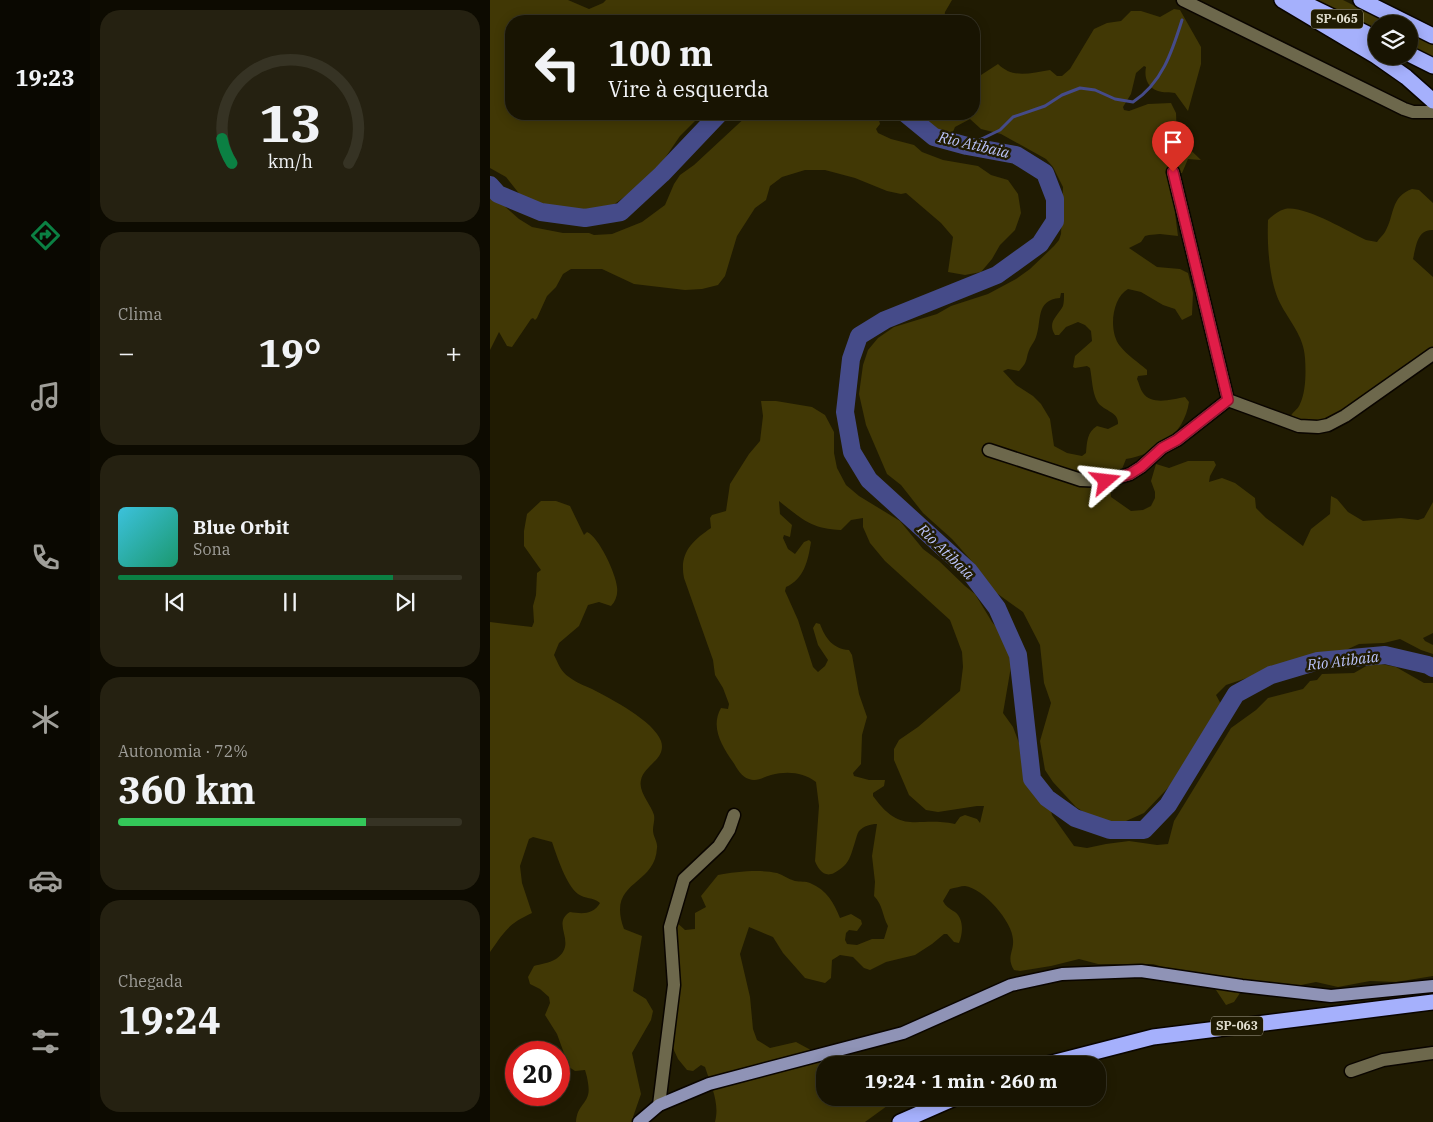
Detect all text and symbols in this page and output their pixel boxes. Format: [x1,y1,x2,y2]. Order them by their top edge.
road number: SP-065 [1311,10,1363,28]
map controls [1368,15,1418,65]
button: layers [1368,15,1418,65]
text: 100 m [608,30,713,76]
icon: left [525,35,590,100]
text: 19:23 [15,63,75,92]
text: Vire à esquerda [608,74,769,103]
text: 13 [259,89,321,156]
pin [1152,121,1194,172]
water label: Rio Atibaia [936,127,1012,162]
icon: arrive [1159,128,1187,156]
text: km/h [267,150,313,173]
icon: directions [28,218,63,253]
text: Clima [118,304,162,324]
text: 19° [258,328,322,377]
text: − [118,334,135,371]
text: + [445,334,462,371]
icon: music [28,379,63,414]
position arrow [1079,454,1131,506]
text: Blue Orbit [193,515,289,539]
water label: Rio Atibaia [913,519,980,584]
text: Sona [193,539,230,559]
icon: phone [28,540,63,575]
icon: previous [161,588,189,616]
icon: pause [276,588,304,616]
icon: next [391,588,419,616]
water label: Rio Atibaia [1305,647,1381,674]
icon: climate [28,702,63,737]
text: Autonomia · 72% [118,741,248,761]
text: 360 km [118,765,256,814]
icon: car [28,863,63,898]
text: Chegada [118,971,183,991]
text: 19:24 [118,995,221,1044]
road number: SP-063 [1211,1016,1263,1036]
icon: filters [28,1024,63,1059]
speed limit sign: 20 [505,1041,570,1106]
text: 19:24 · 1 min · 260 m [865,1069,1057,1093]

